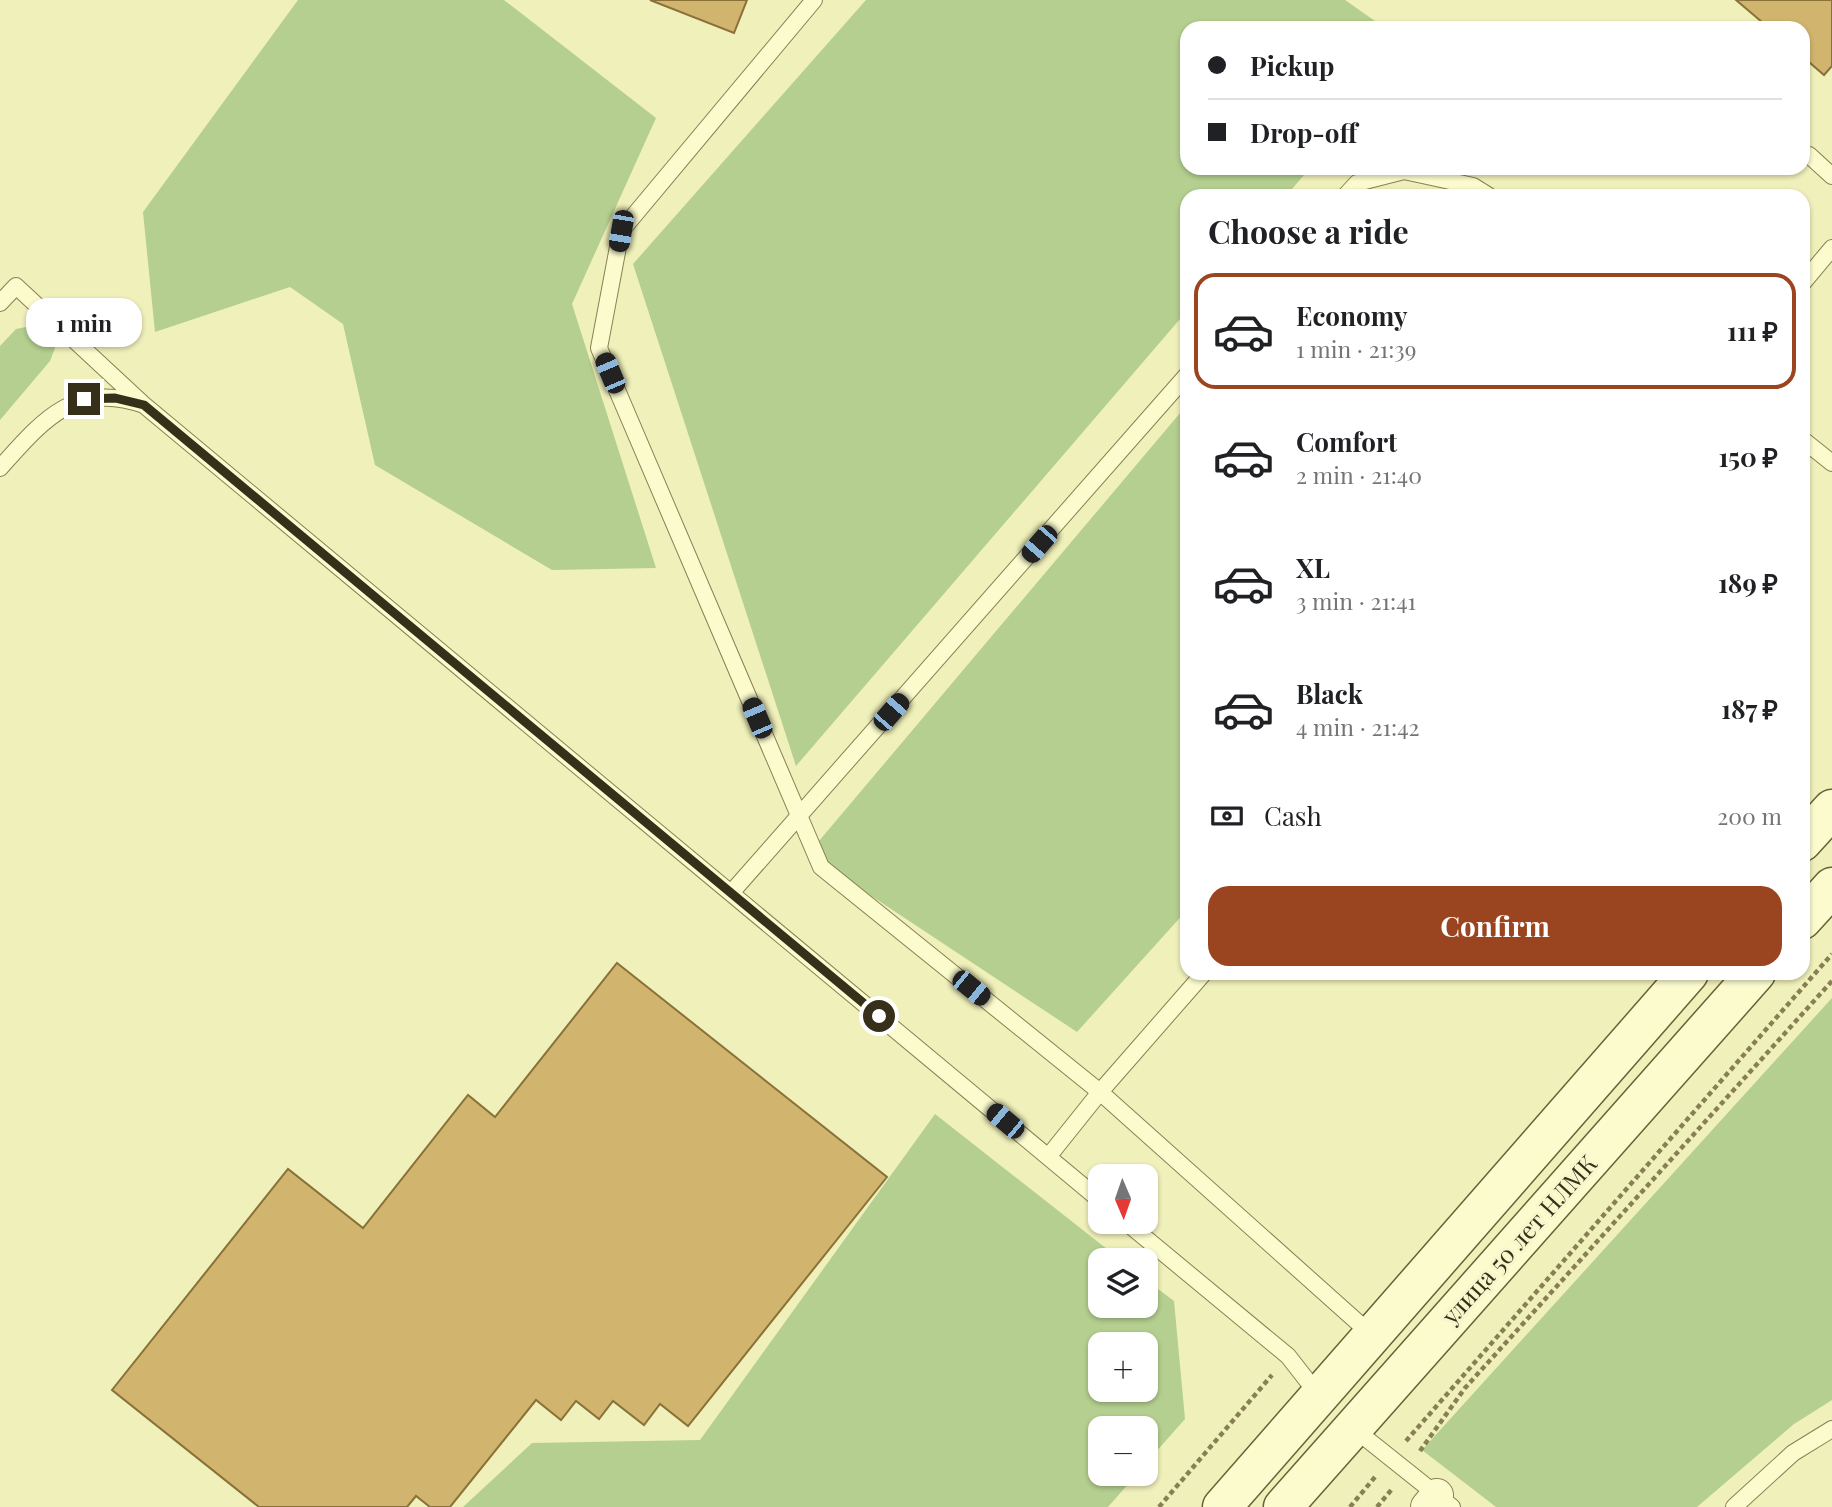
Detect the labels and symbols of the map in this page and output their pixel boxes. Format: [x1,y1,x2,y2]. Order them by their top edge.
car [608,208,635,254]
callout: 1 min [26,298,142,346]
car [593,350,628,396]
route end [68,383,100,415]
car [1018,521,1061,567]
car [870,689,913,735]
car [740,695,775,741]
car [949,967,994,1009]
route start [863,1000,895,1032]
car [983,1099,1028,1143]
street label: улица 50 лет НЛМК [1433,1147,1603,1331]
north arrow [1088,1164,1158,1234]

